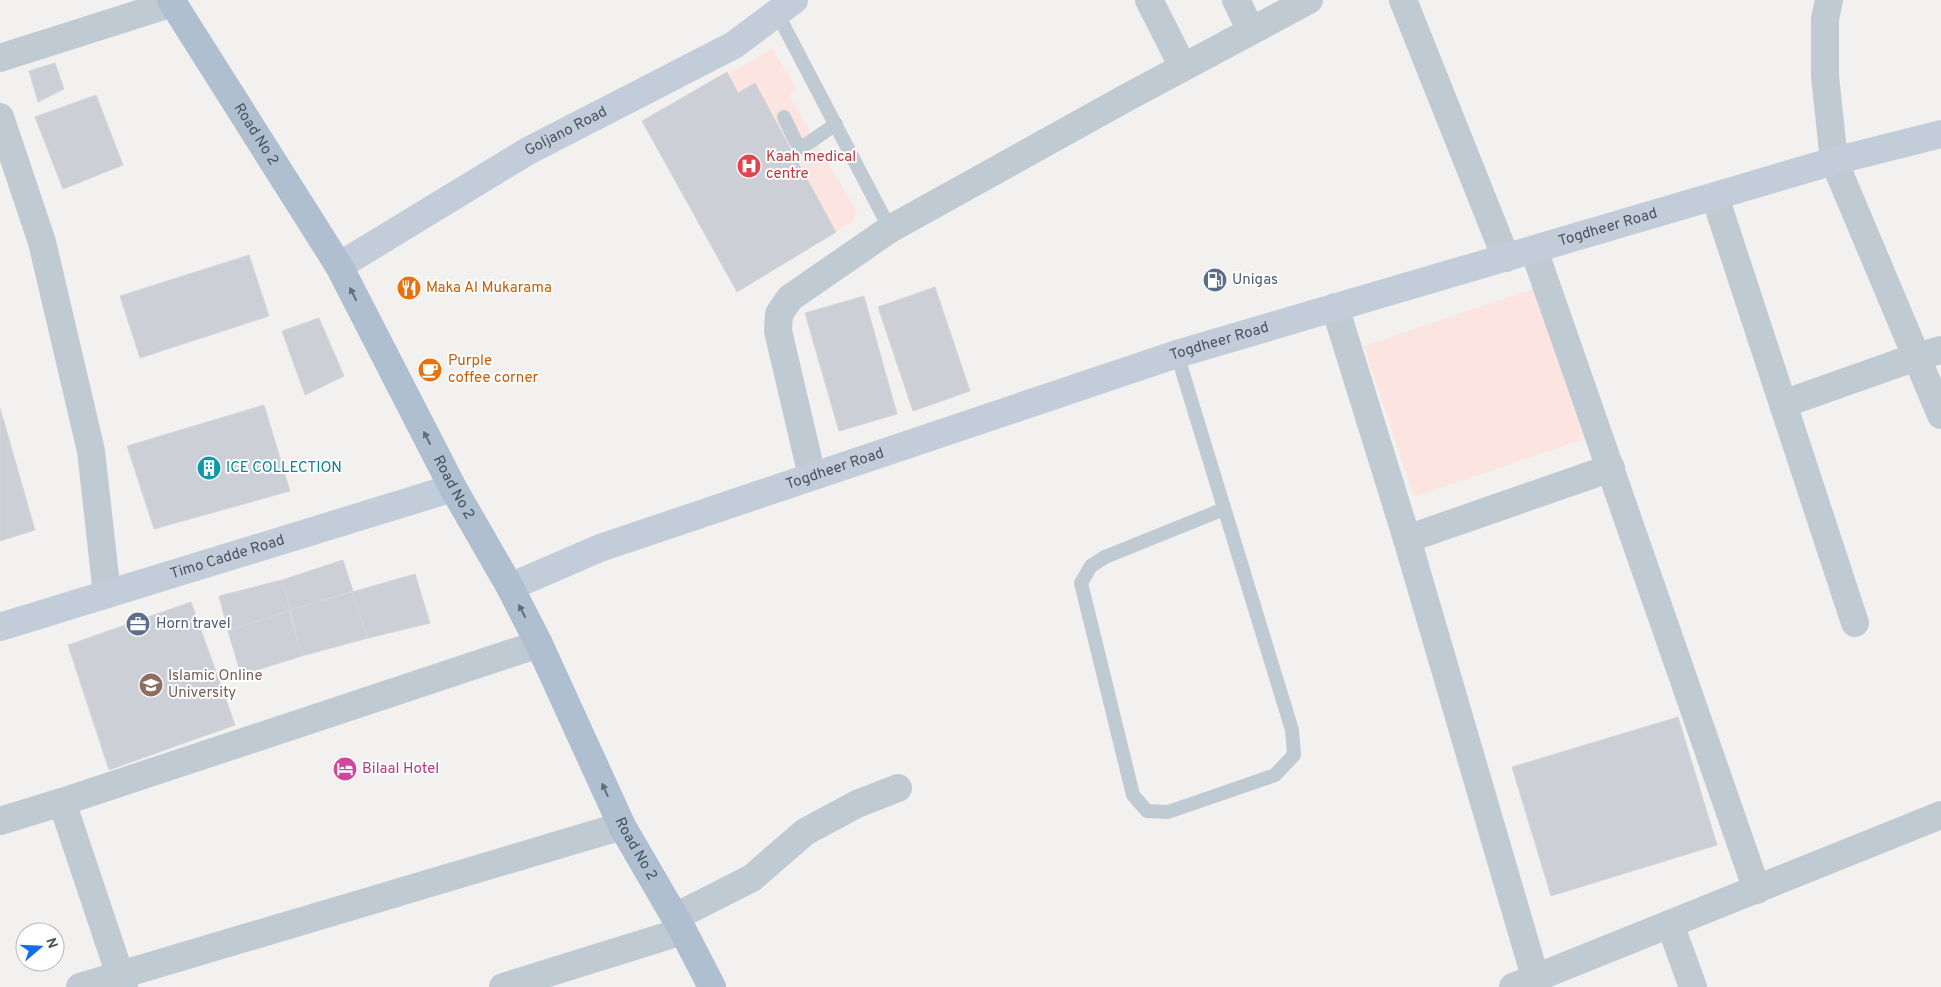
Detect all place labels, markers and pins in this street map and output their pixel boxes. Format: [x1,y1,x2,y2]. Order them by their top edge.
place label: Kaah medical centre [766,148,856,184]
hospital icon: Kaah medical centre [736,153,762,179]
fuel station icon: Unigas [1202,267,1228,293]
place label: Unigas [1232,271,1278,290]
restaurant icon: Maka Al Mukarama [396,275,422,301]
place label: Maka Al Mukarama [426,279,552,298]
place label: Purple coffee corner [448,352,539,388]
cafe icon: Purple coffee corner [417,357,443,383]
building icon: ICE COLLECTION [196,455,222,481]
place label: ICE COLLECTION [226,459,342,478]
office icon: Horn travel [125,611,151,637]
place label: Horn travel [156,615,231,634]
place label: Islamic Online University [168,667,262,703]
school or university icon: Islamic Online University [138,672,164,698]
hotel icon: Bilaal Hotel [332,756,358,782]
place label: Bilaal Hotel [362,760,439,779]

